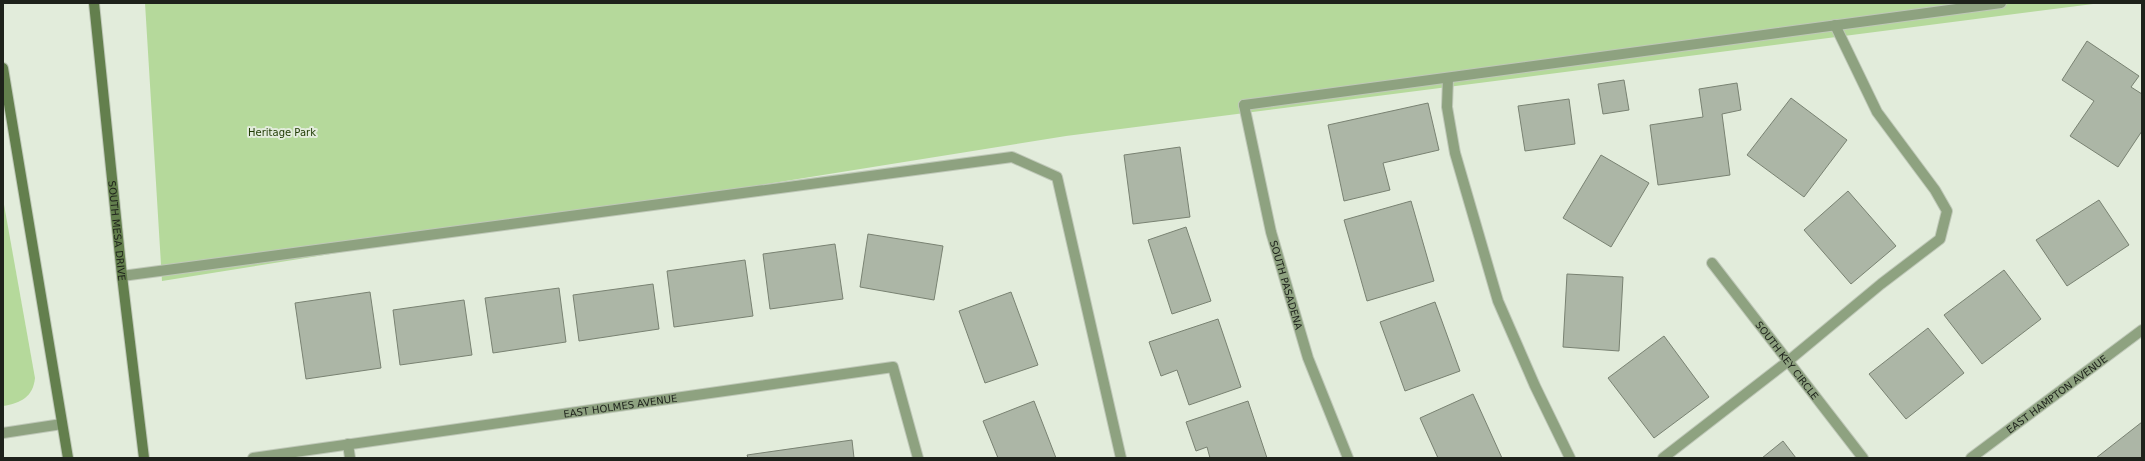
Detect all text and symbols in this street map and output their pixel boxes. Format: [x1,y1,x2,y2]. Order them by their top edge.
park label: Heritage Park [248,127,316,138]
street label: SOUTH MESA DRIVE [107,180,128,282]
street label: SOUTH PASADENA [1268,239,1305,331]
street label: SOUTH KEY CIRCLE [1754,319,1821,402]
street label: EAST HAMPTON AVENUE [2004,353,2109,435]
street label: EAST HOLMES AVENUE [563,392,678,419]

